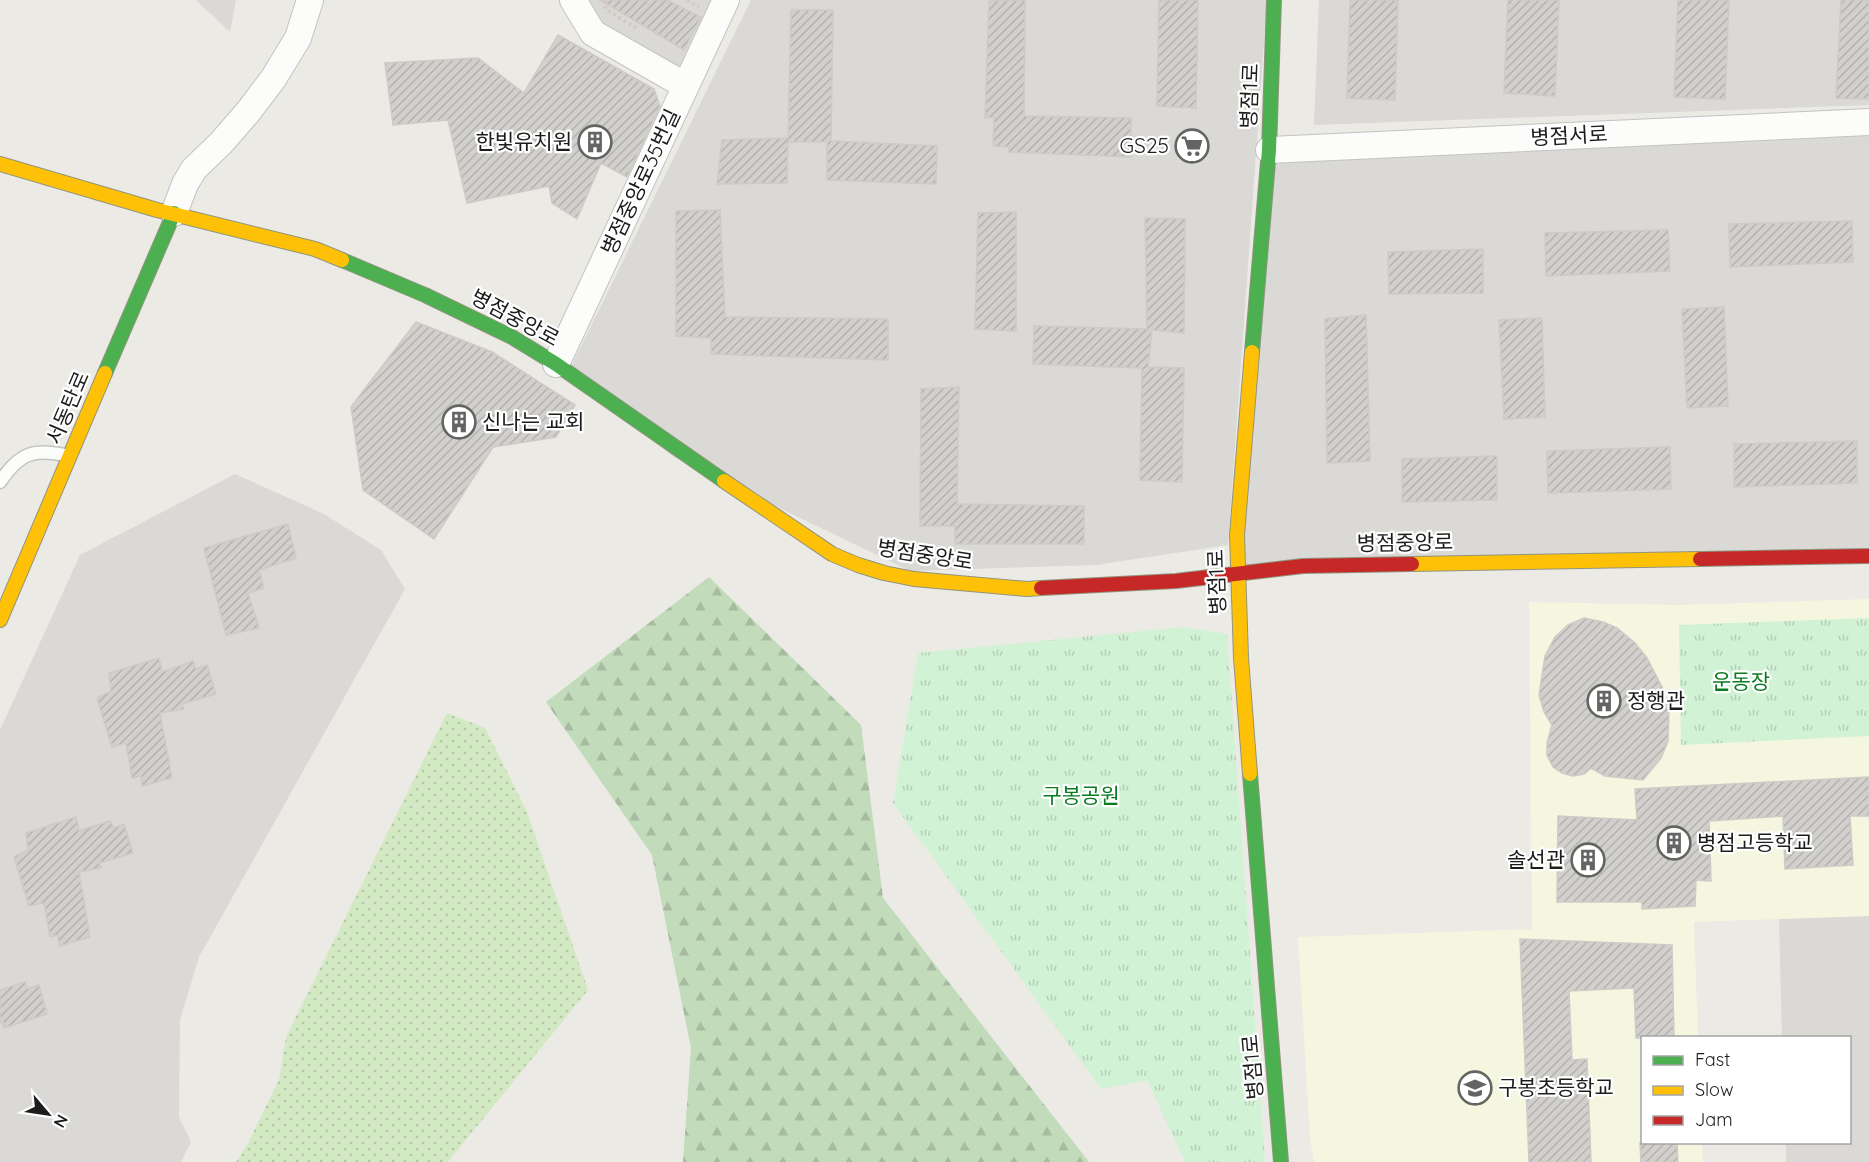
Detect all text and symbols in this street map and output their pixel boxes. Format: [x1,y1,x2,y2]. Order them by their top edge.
street label: 병점1로 [1235,63,1263,129]
street label: 병점중앙로35번길 [595,105,685,259]
street label: 병점서로 [1530,120,1608,150]
building icon: 한빛유치원 [577,124,613,160]
place label: 한빛유치원 [475,128,572,154]
supermarket icon: GS25 [1174,128,1210,164]
place label: GS25 [1120,132,1169,158]
street label: 병점중앙로 [467,283,564,351]
street label: 서동탄로 [40,367,94,448]
building icon: 신나는 교회 [441,404,477,440]
place label: 신나는 교회 [482,408,584,434]
street label: 병점중앙로 [1356,528,1454,556]
street label: 병점중앙로 [875,534,975,574]
street label: 병점1로 [1202,549,1230,615]
park label: 운동장 [1712,668,1770,694]
building icon: 정행관 [1586,683,1622,719]
place label: 정행관 [1627,687,1685,713]
park label: 구봉공원 [1042,782,1120,808]
building icon: 병점고등학교 [1656,825,1692,861]
place label: 병점고등학교 [1697,829,1813,855]
building icon: 솔선관 [1570,842,1606,878]
place label: 솔선관 [1507,846,1565,872]
street label: 병점1로 [1236,1033,1268,1101]
legend [1641,1036,1851,1144]
text: Fast [1695,1048,1730,1071]
school or university icon: 구봉초등학교 [1457,1070,1493,1106]
place label: 구봉초등학교 [1498,1074,1614,1100]
text: Slow [1695,1078,1733,1101]
north arrow [18,1084,78,1144]
text: Jam [1695,1108,1733,1131]
text: N [50,1111,73,1131]

